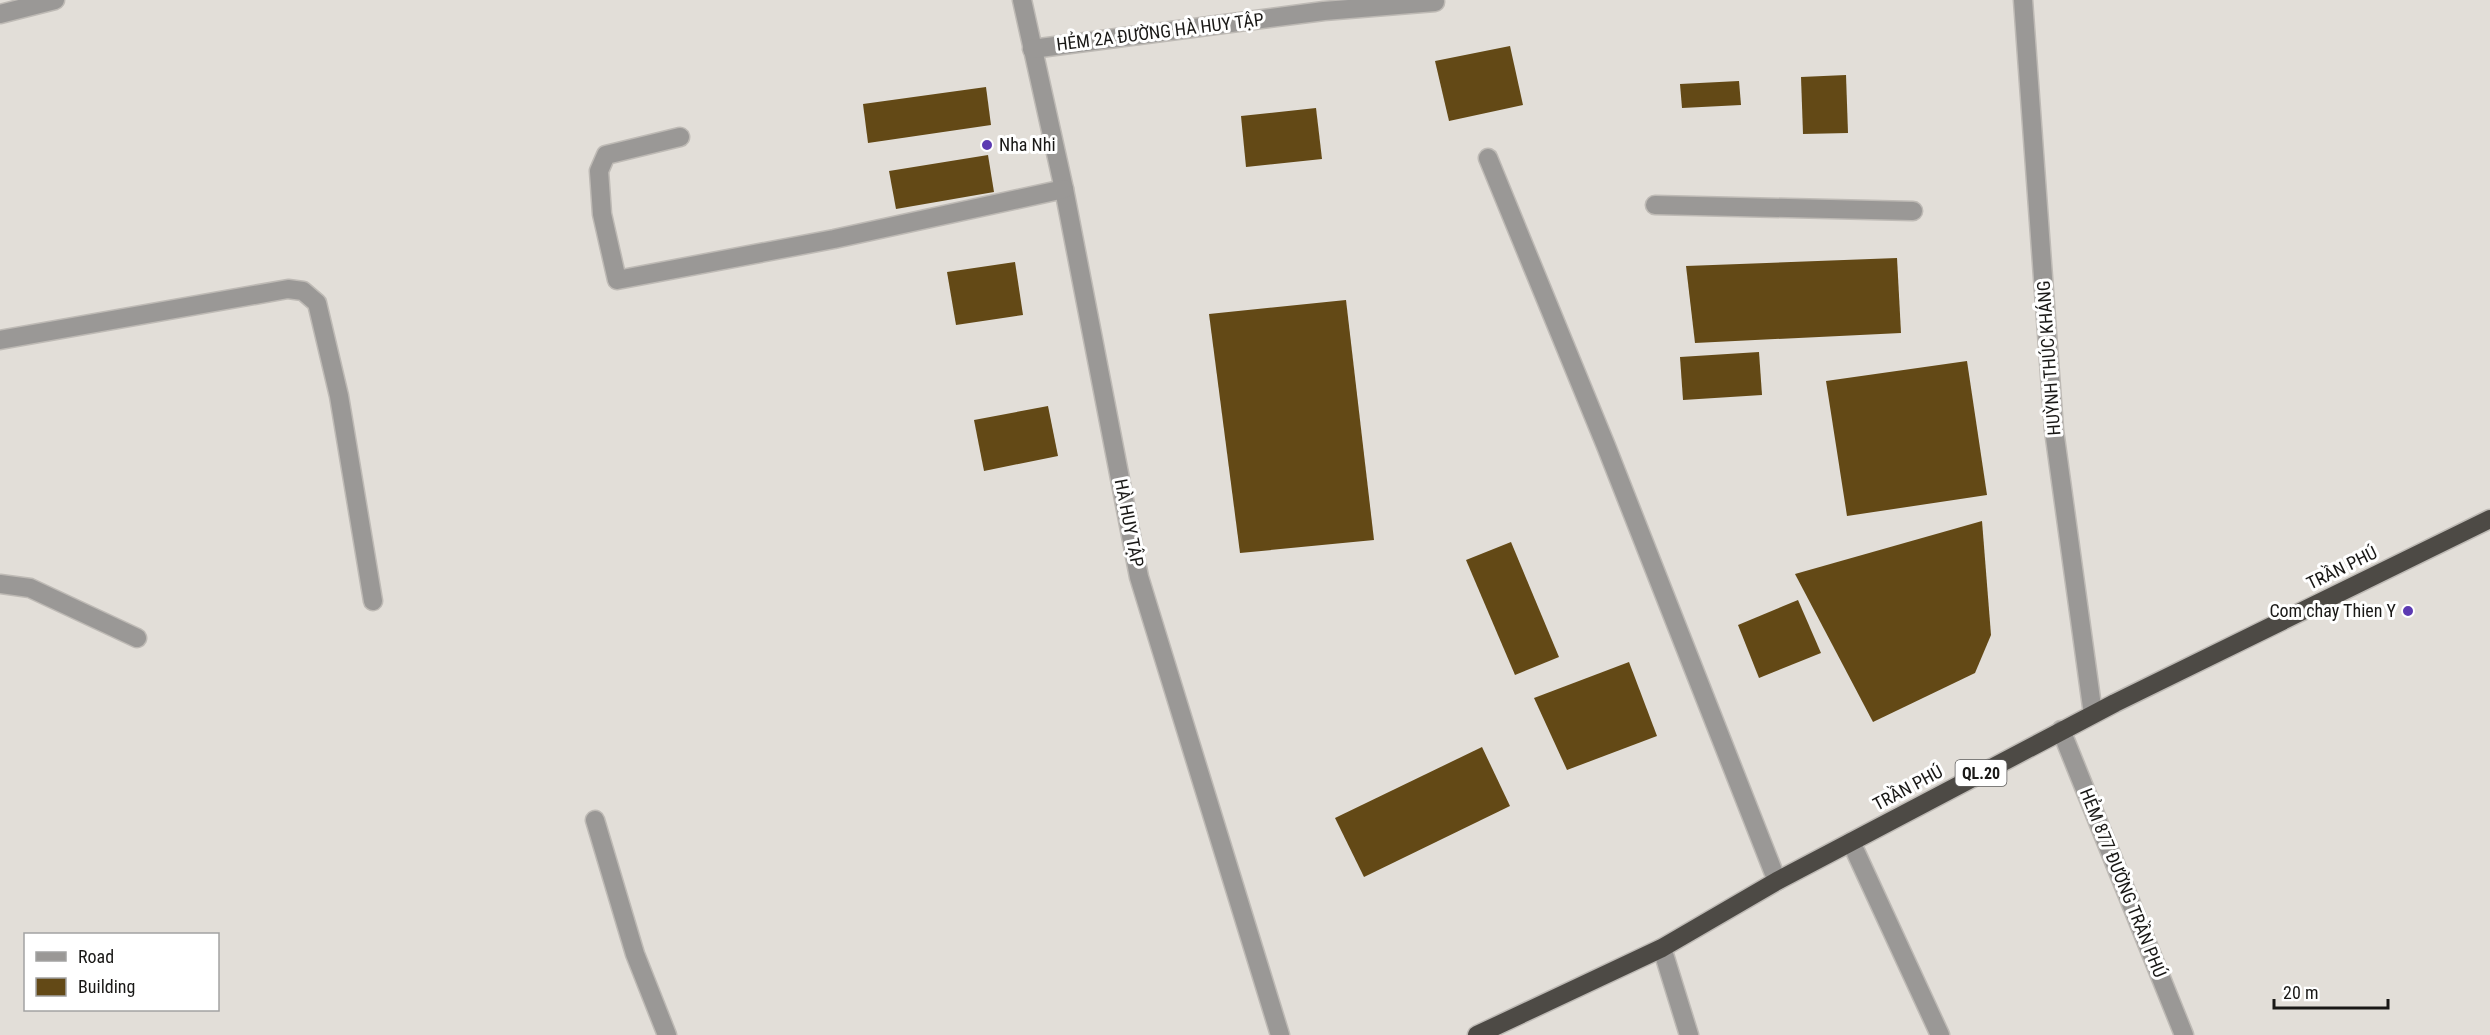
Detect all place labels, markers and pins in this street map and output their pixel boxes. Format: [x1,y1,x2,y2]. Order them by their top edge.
place label: Nha Nhi [999,134,1056,155]
marker: Nha Nhi [980,138,994,152]
place label: Com chay Thien Y [2269,600,2397,621]
marker: Com chay Thien Y [2401,604,2415,618]

